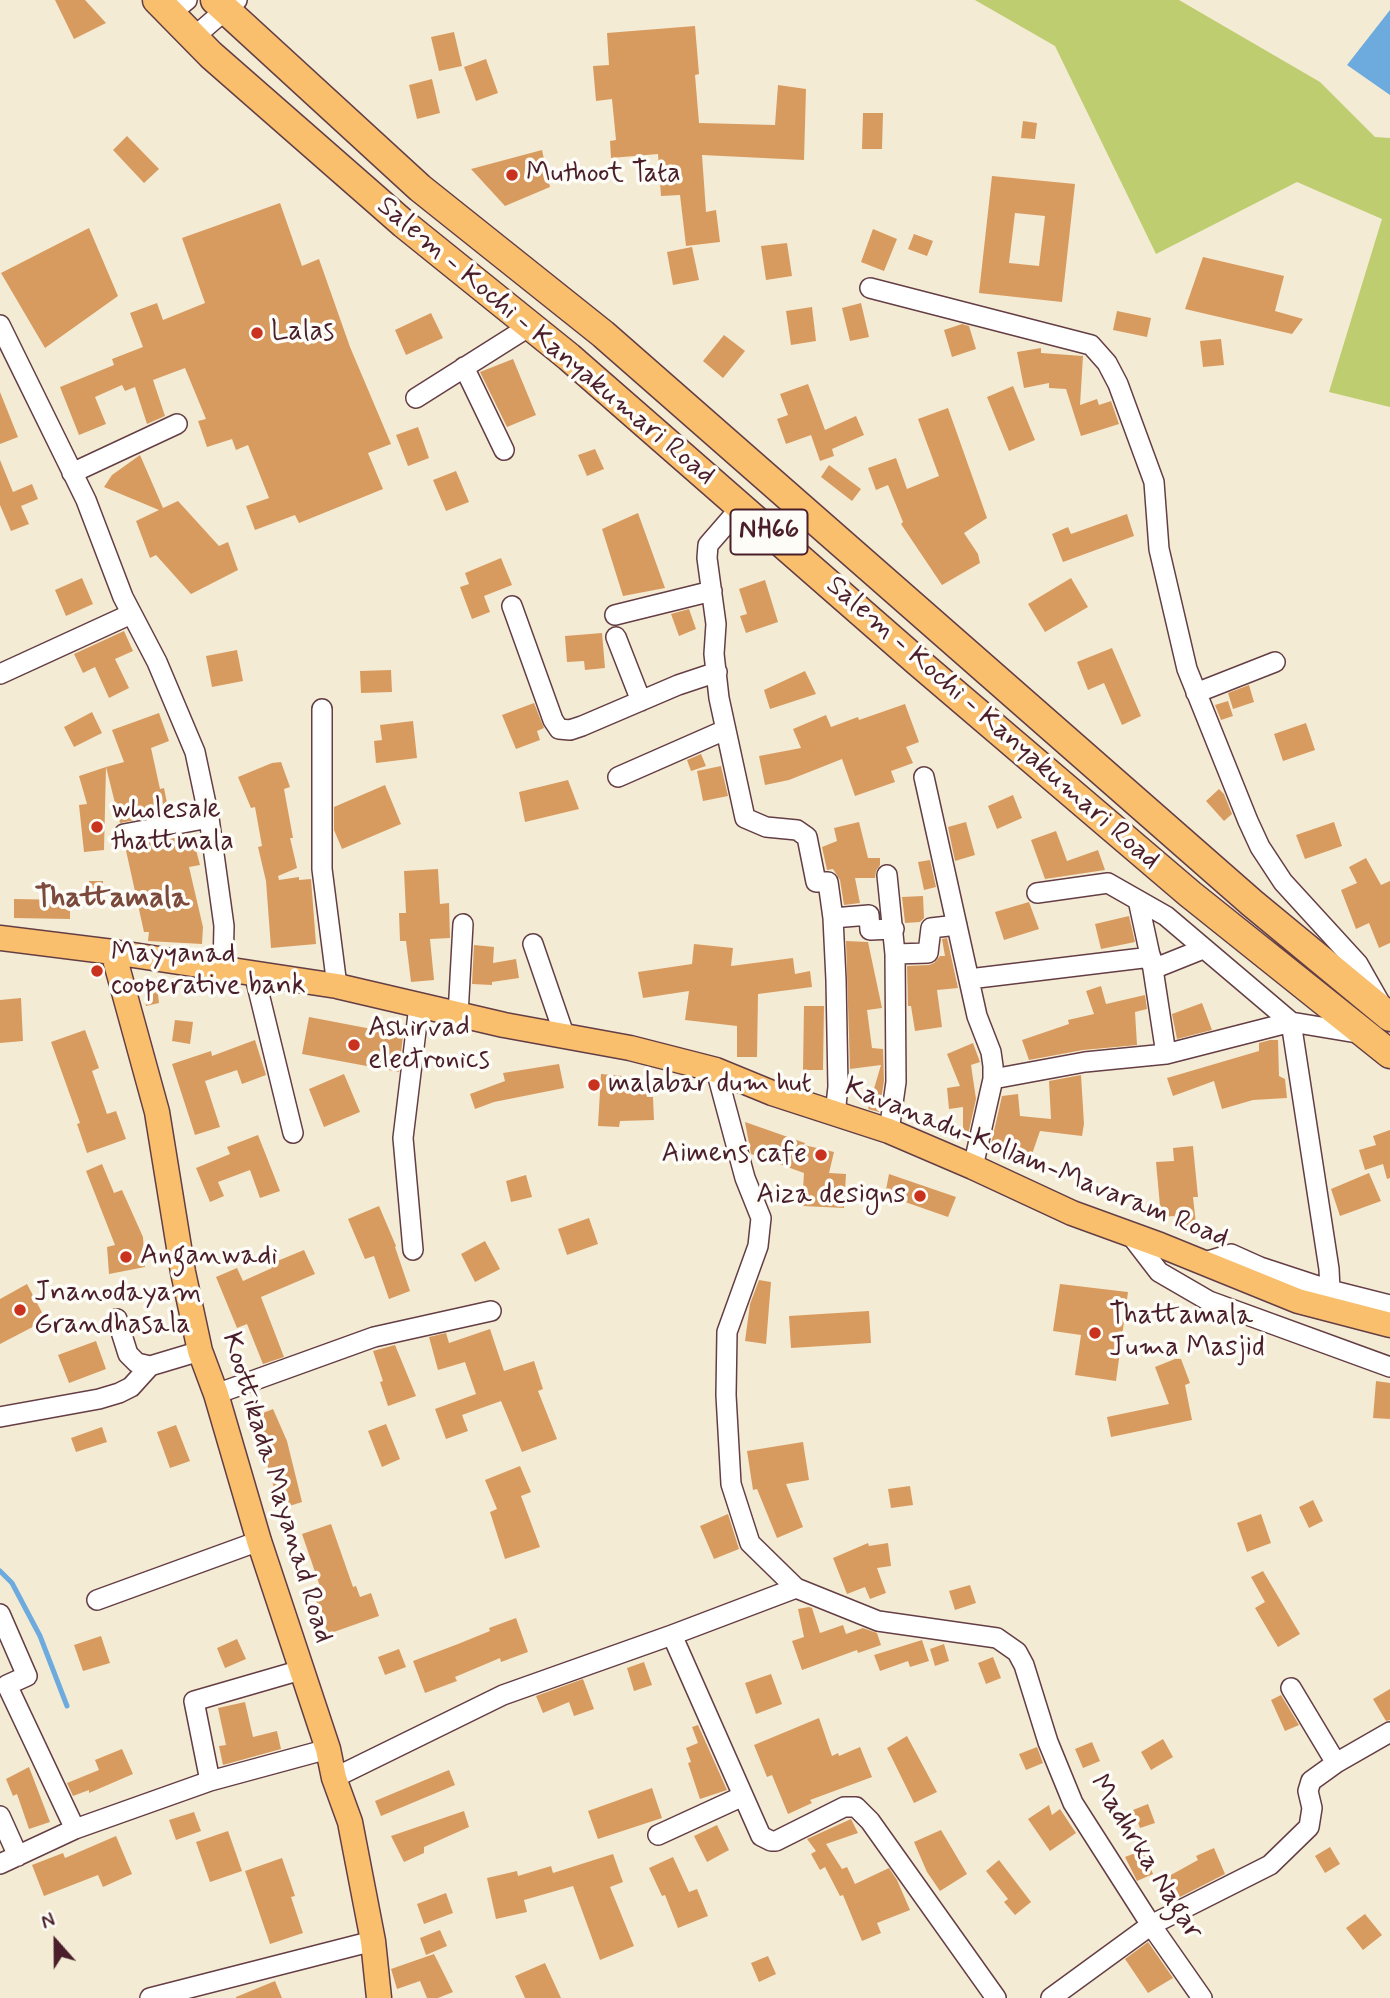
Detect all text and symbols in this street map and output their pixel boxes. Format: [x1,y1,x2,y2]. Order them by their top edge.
place label: Muthoot Tata [526,158,681,192]
marker: Muthoot Tata [504,167,520,183]
street label: Salem - Kochi - Kanyakumari Road [369,190,721,494]
place label: Lalas [271,316,334,350]
marker: Lalas [249,325,265,341]
road number: NH66 [730,510,808,554]
street label: Salem - Kochi - Kanyakumari Road [818,570,1166,878]
place label: wholesale thattmala [111,794,234,860]
marker: wholesale thattmala [89,819,105,835]
district label: Thattamala [35,882,189,918]
place label: Mayyanad cooperative bank [111,938,306,1004]
marker: Mayyanad cooperative bank [89,963,105,979]
place label: Ashirvad electronics [368,1012,490,1078]
marker: Ashirvad electronics [346,1037,362,1053]
place label: malabar dum hut [608,1068,812,1102]
street label: Kavanadu-Kollam-Mavaram Road [839,1071,1233,1257]
marker: malabar dum hut [586,1077,602,1093]
place label: Aimens cafe [662,1138,807,1172]
marker: Aimens cafe [813,1147,829,1163]
place label: Aiza designs [756,1179,906,1213]
marker: Aiza designs [912,1188,928,1204]
place label: Anganwadi [140,1240,278,1274]
marker: Anganwadi [118,1249,134,1265]
place label: Jnanodayam Grandhasala [34,1277,202,1343]
place label: Thattamala Juma Masjid [1109,1300,1265,1366]
marker: Jnanodayam Grandhasala [12,1302,28,1318]
marker: Thattamala Juma Masjid [1087,1325,1103,1341]
street label: Koottikada Mayanad Road [213,1329,339,1647]
street label: Madhrka Nagar [1081,1769,1209,1947]
north arrow [21,1907,91,1977]
text: N [38,1908,59,1936]

